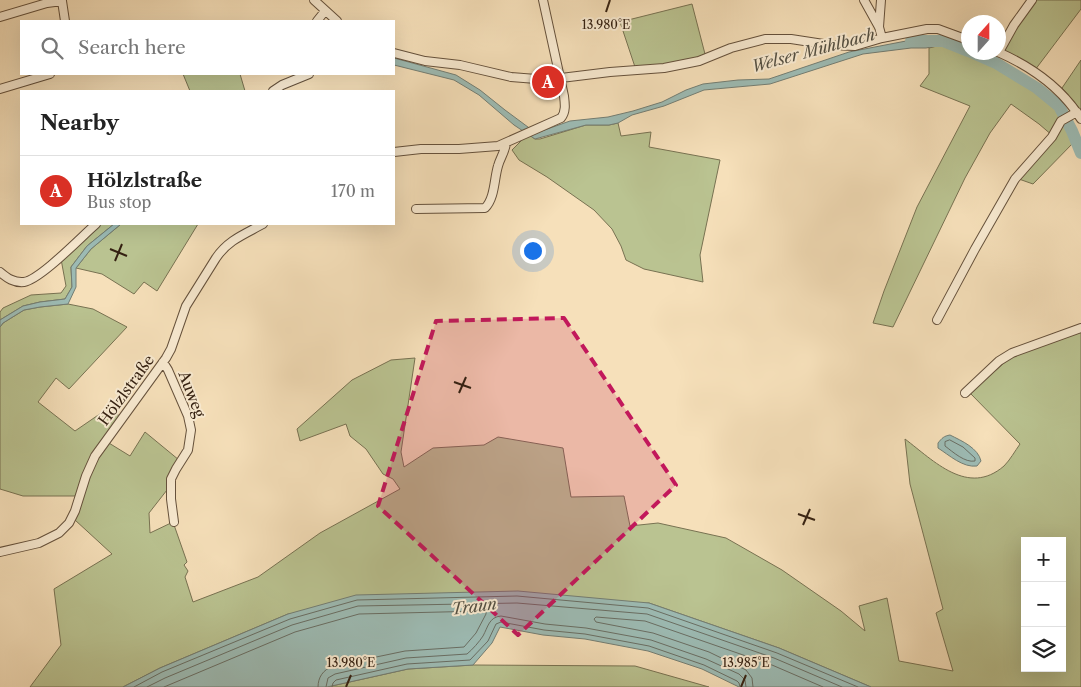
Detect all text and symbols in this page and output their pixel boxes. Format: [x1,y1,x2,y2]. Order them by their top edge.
north arrow [961,15,1006,60]
text: 13.980°E [582,17,630,32]
search box [20,20,395,75]
water label: Welser Mühlbach [749,24,877,76]
icon: search [38,34,66,62]
text: Search here [78,36,186,59]
pin: A [532,63,564,101]
text: Nearby [40,110,119,135]
text: Hölzlstraße [87,169,202,192]
text: A [50,181,62,201]
text: 170 m [331,181,375,201]
text: Bus stop [87,192,151,212]
your location [520,238,546,264]
street label: Hölzlstraße [94,351,158,429]
street label: Auweg [174,367,210,420]
map controls [1021,537,1066,672]
button: + [1021,537,1066,582]
button: − [1021,582,1066,627]
water label: Traun [450,593,498,619]
button: layers [1021,627,1066,672]
text: 13.980°E [327,655,375,670]
text: 13.985°E [722,655,770,670]

